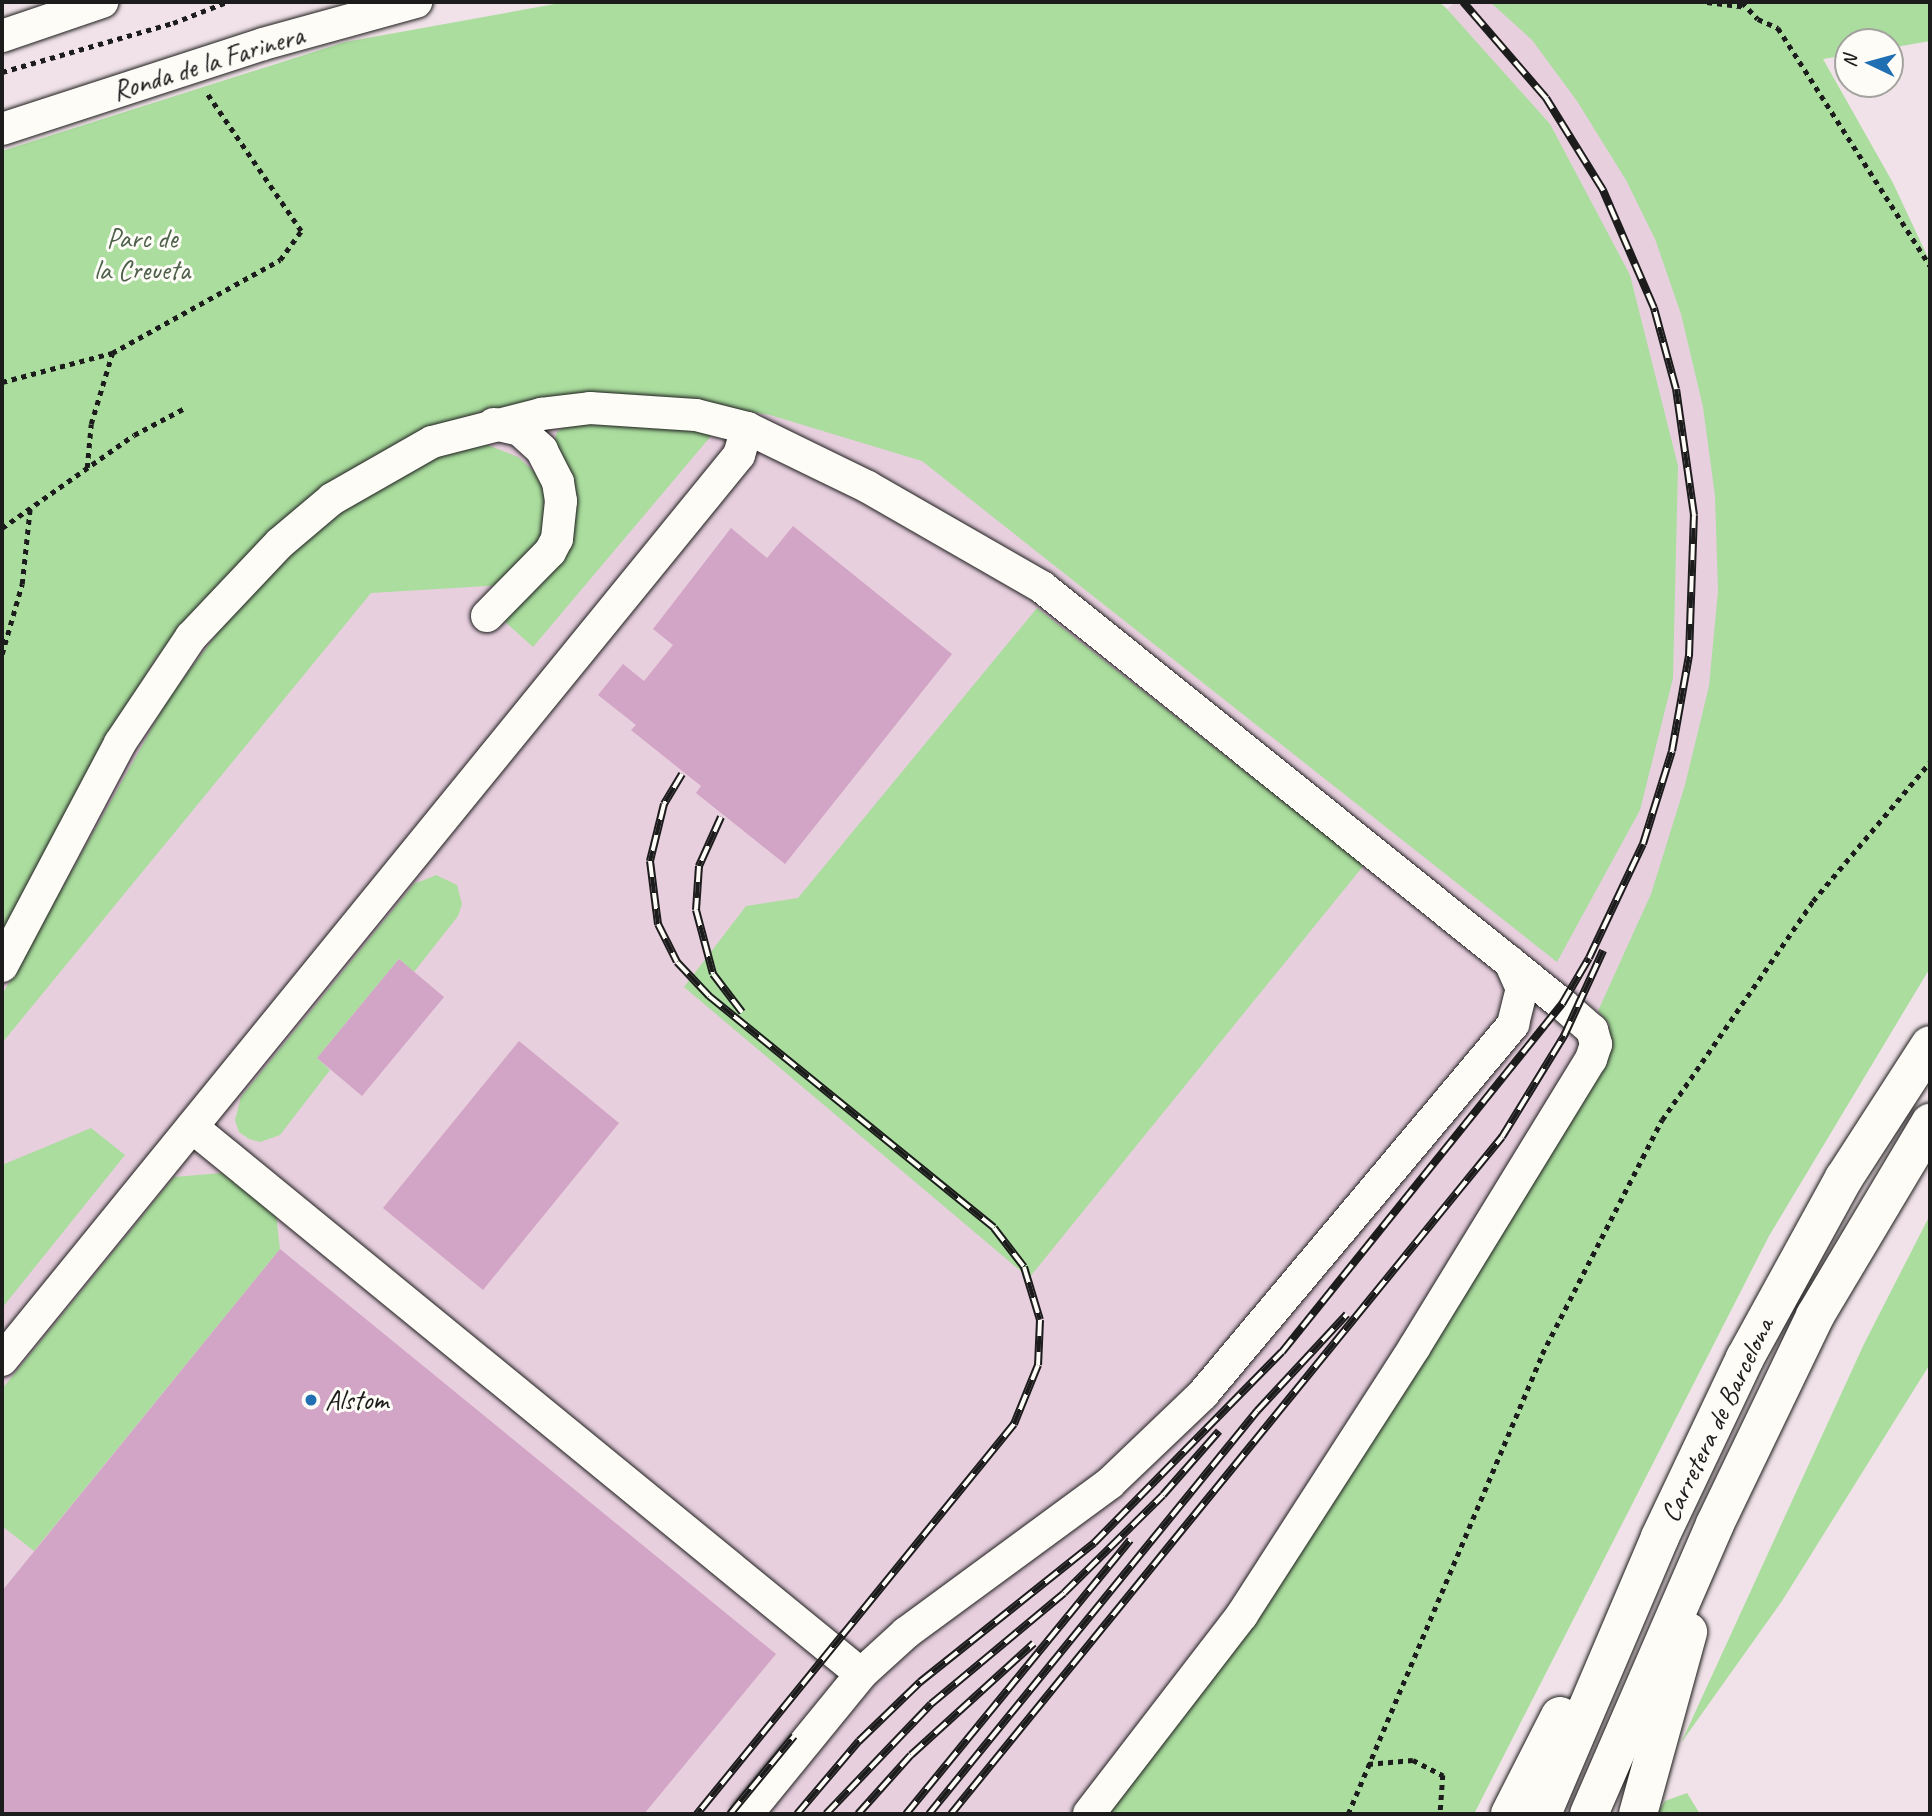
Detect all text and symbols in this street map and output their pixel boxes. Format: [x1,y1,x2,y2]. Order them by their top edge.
street label: Ronda de la Farinera [107,18,309,108]
north arrow [1834,28,1904,98]
text: N [1838,54,1863,68]
park label: Parc de la Creueta [93,221,191,287]
street label: Carretera de Barcelona [1653,1312,1781,1528]
place label: Alstom [325,1383,388,1417]
marker: Alstom [303,1392,319,1408]

